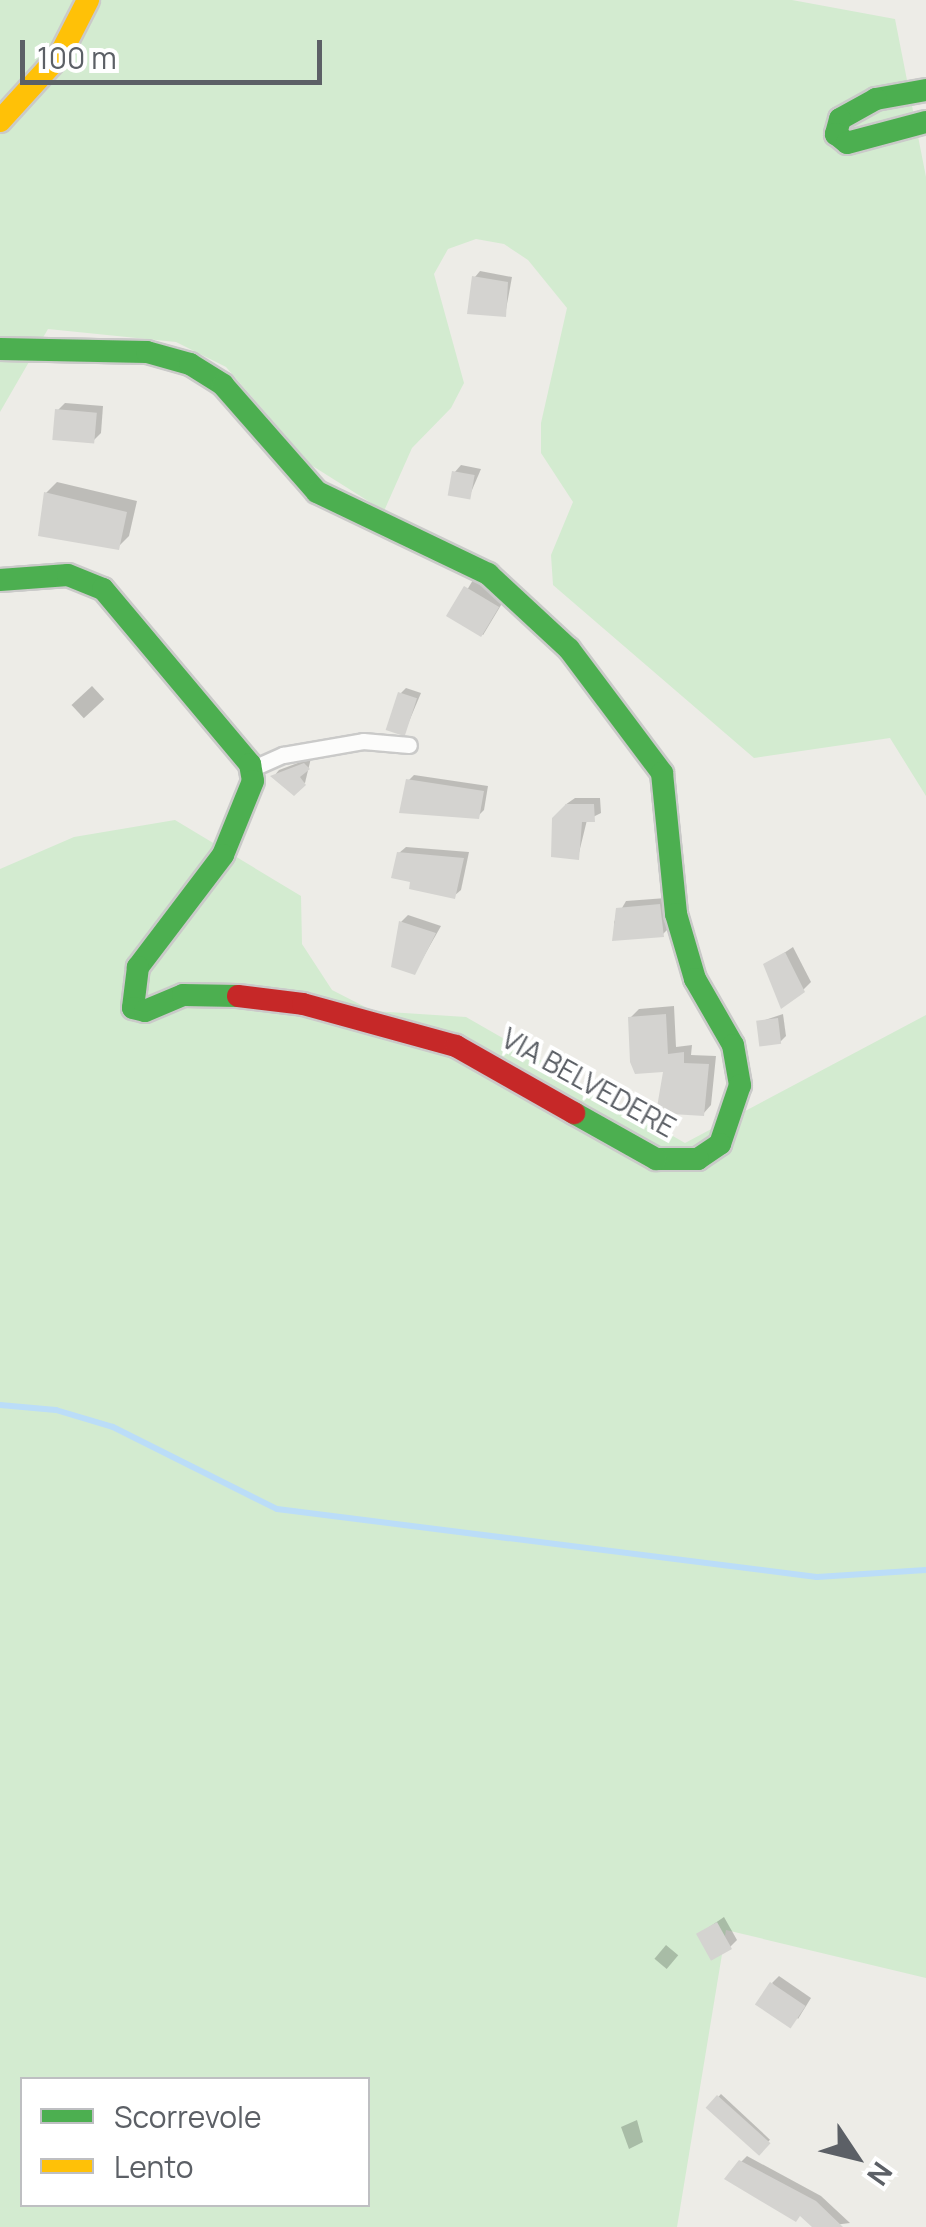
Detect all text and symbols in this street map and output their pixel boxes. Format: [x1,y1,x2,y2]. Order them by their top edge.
scale bar [25,20,328,82]
text: 100 m [37,37,117,78]
street label: VIA BELVEDERE [496,1020,682,1144]
legend [20,2077,370,2207]
text: Scorrevole [114,2096,262,2137]
north arrow [806,2107,906,2207]
text: Lento [114,2146,193,2187]
text: N [859,2155,902,2193]

